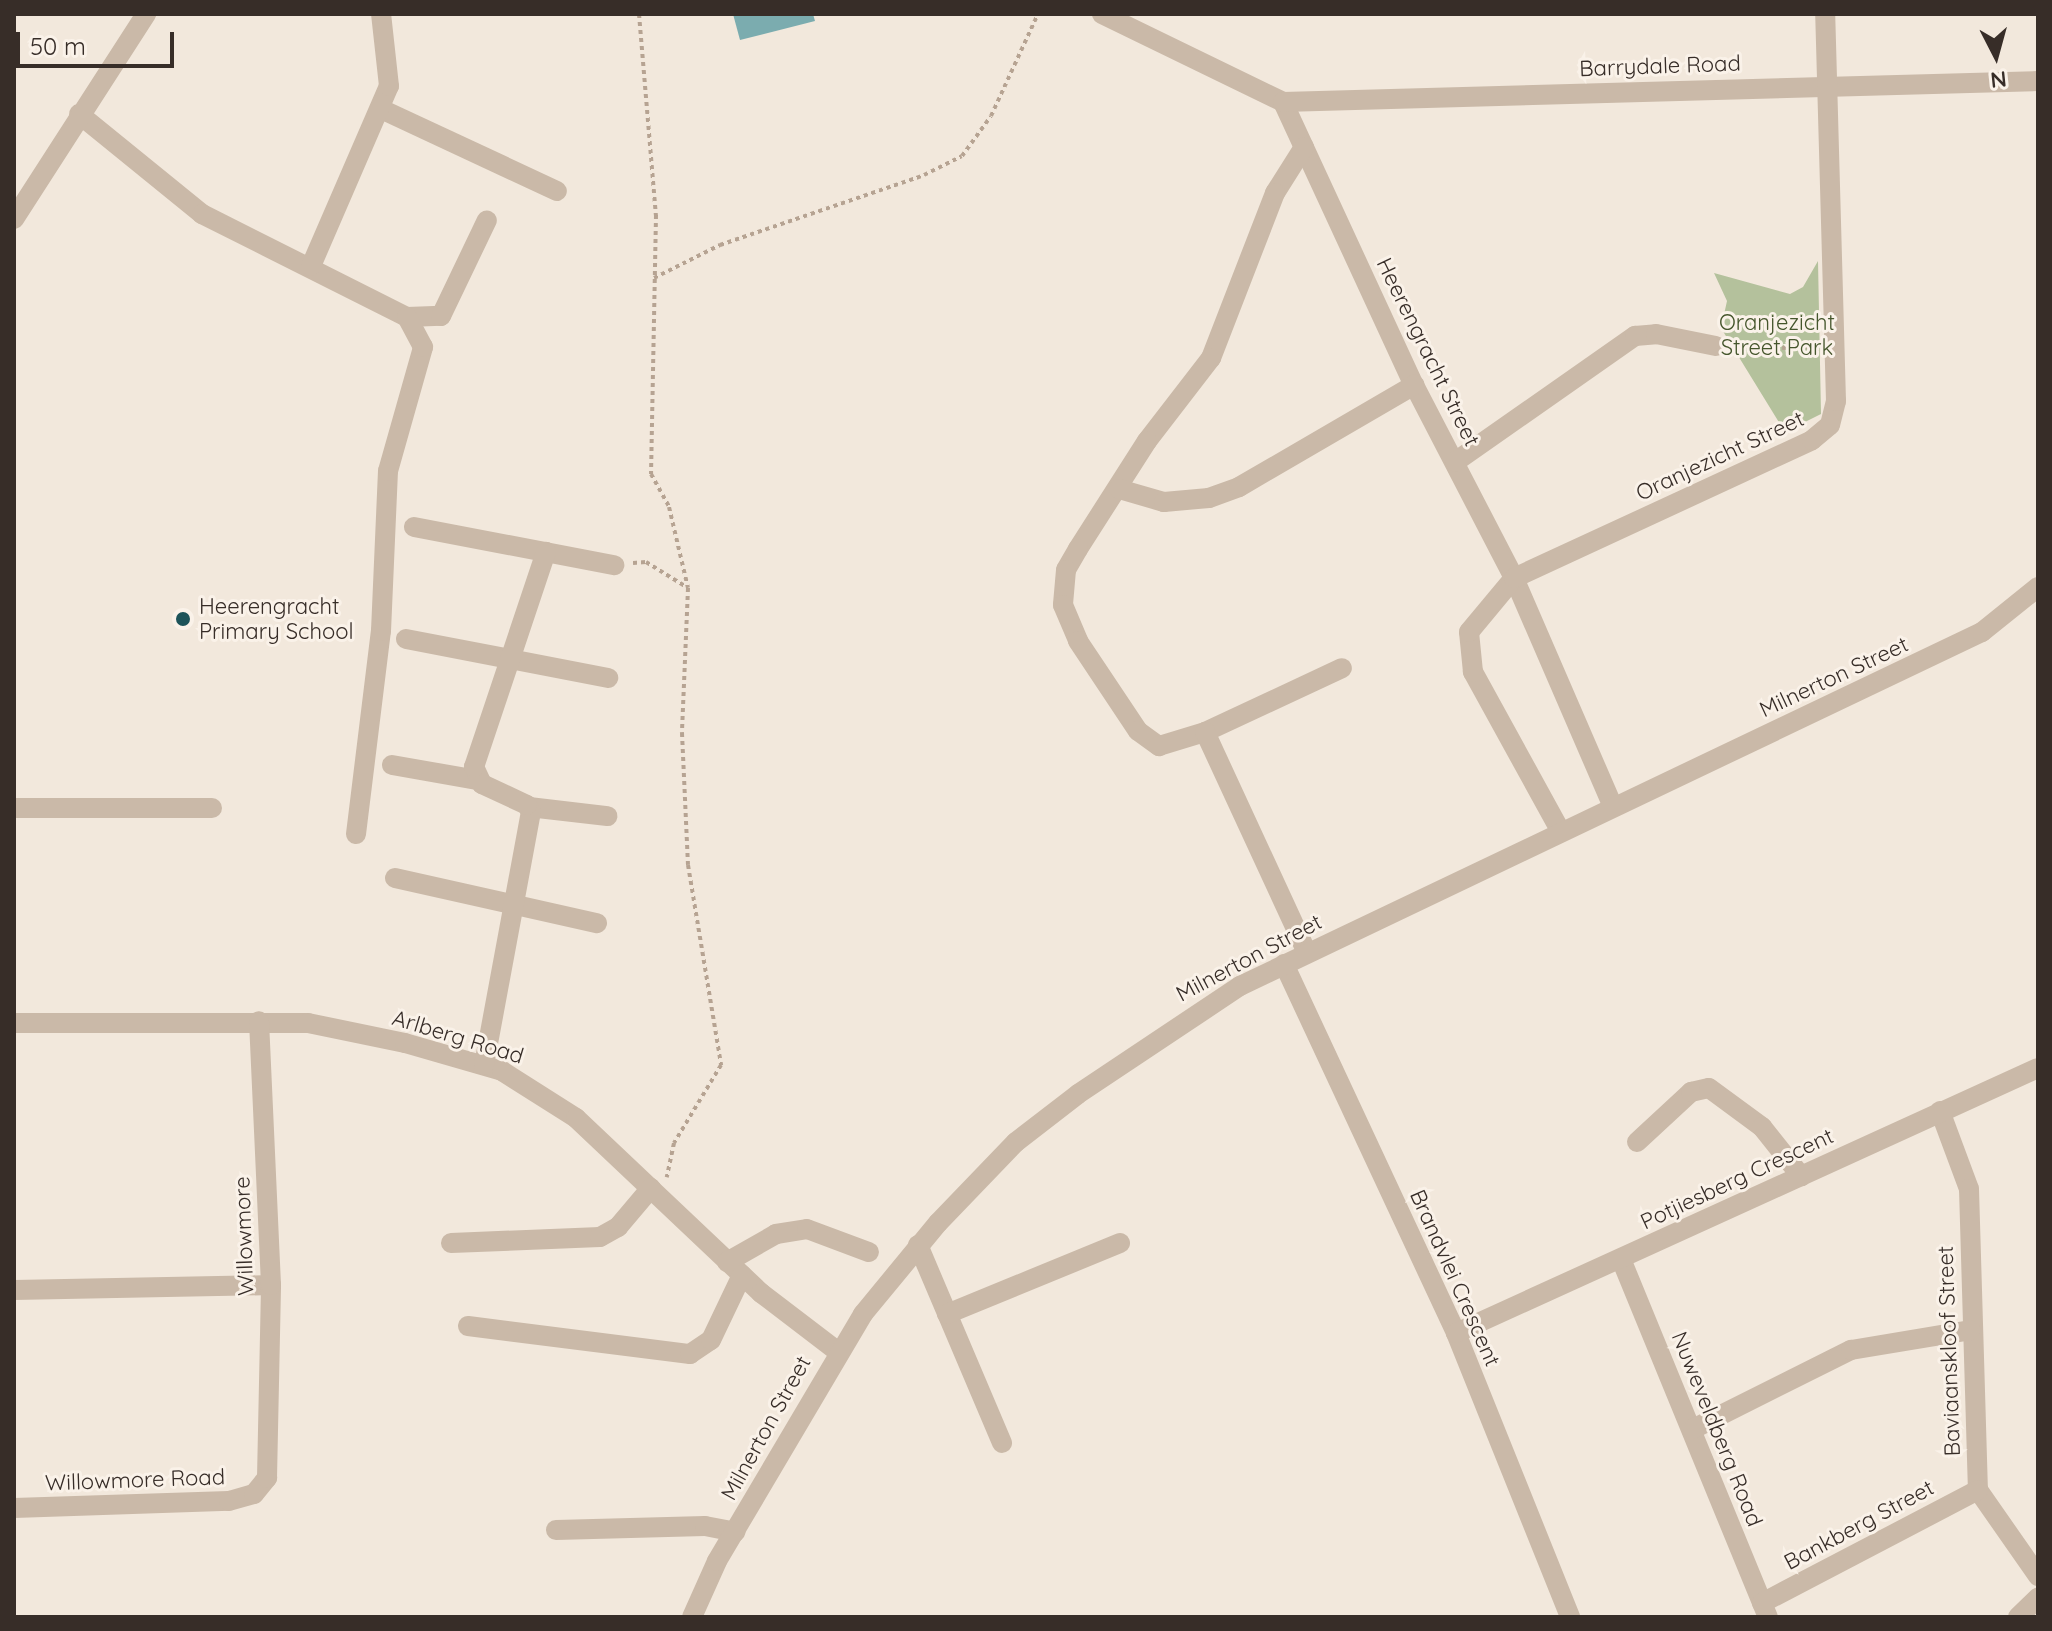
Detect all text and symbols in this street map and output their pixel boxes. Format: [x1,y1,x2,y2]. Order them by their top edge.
scale bar [20,16,178,66]
north arrow [1956,16,2036,96]
text: 50 m [30,31,86,61]
street label: Barrydale Road [1579,50,1741,82]
text: N [1989,65,2008,95]
street label: Heerengracht Street [1371,253,1485,451]
park label: Oranjezicht Street Park [1719,309,1835,360]
street label: Oranjezicht Street [1632,406,1808,506]
place label: Heerengracht Primary School [199,593,354,644]
marker: Heerengracht Primary School [174,610,192,628]
street label: Milnerton Street [1755,631,1913,723]
street label: Milnerton Street [1172,909,1326,1007]
street label: Arlberg Road [389,1004,527,1070]
street label: Potjiesberg Crescent [1636,1123,1838,1235]
street label: Willowmore [229,1176,259,1296]
street label: Brandvlei Crescent [1404,1186,1506,1370]
street label: Baviaanskloof Street [1932,1245,1966,1457]
street label: Nuweveldberg Road [1666,1328,1768,1530]
street label: Milnerton Street [715,1351,817,1505]
street label: Willowmore Road [45,1464,225,1496]
street label: Bankberg Street [1780,1474,1938,1576]

